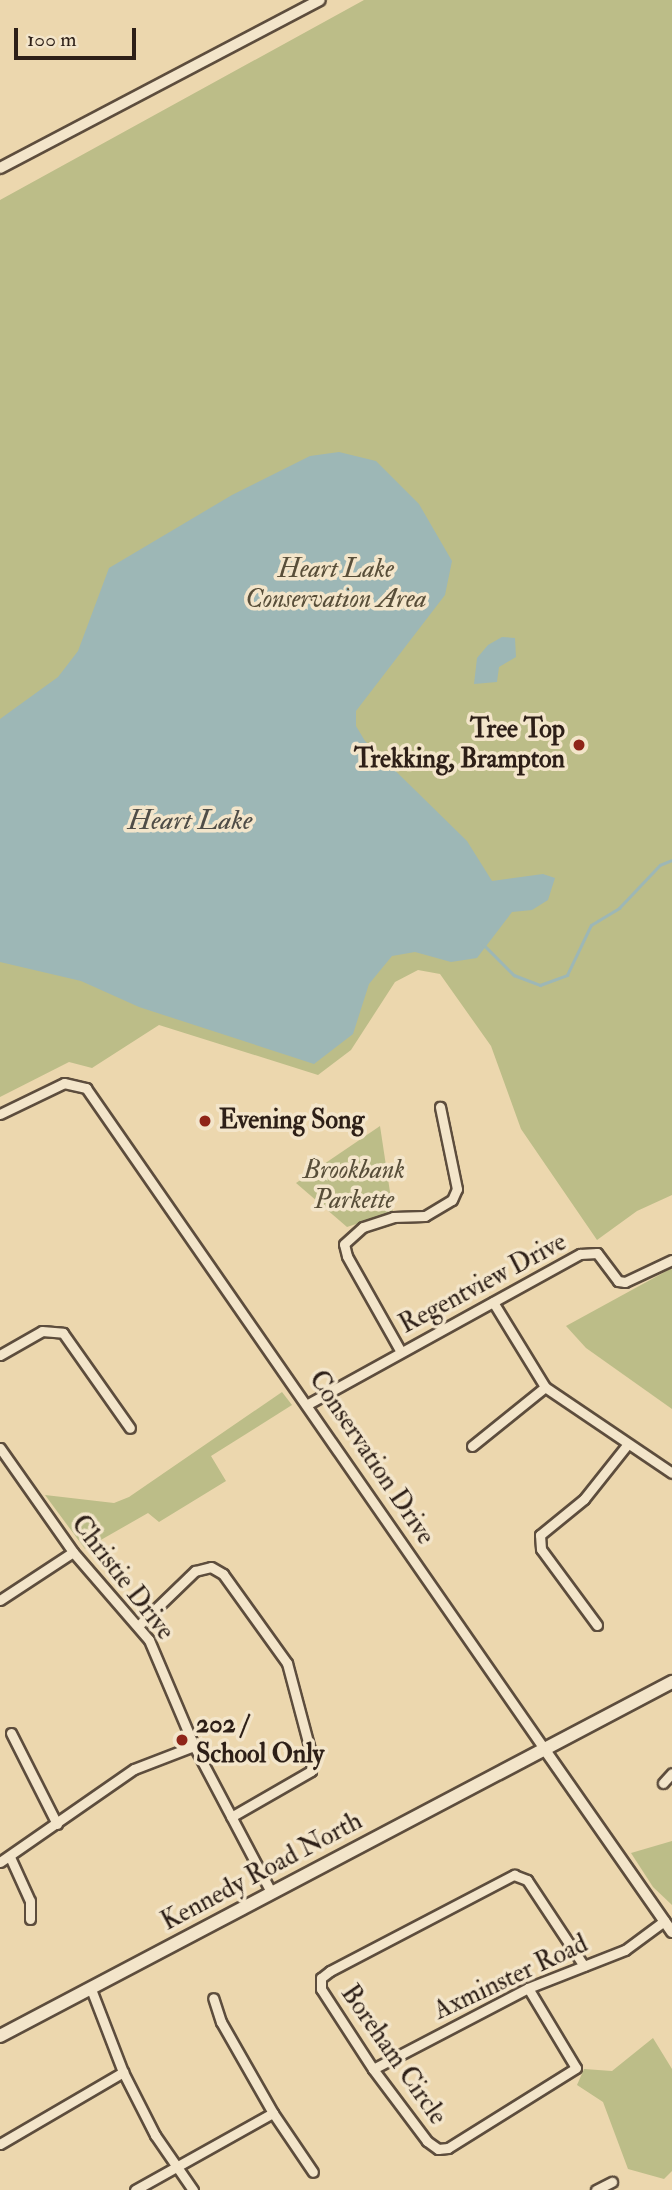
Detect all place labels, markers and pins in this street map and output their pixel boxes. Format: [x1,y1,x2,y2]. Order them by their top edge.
place label: Tree Top Trekking, Brampton [354,714,565,776]
marker: Tree Top Trekking, Brampton [571,737,587,753]
place label: Evening Song [219,1105,364,1137]
marker: Evening Song [197,1113,213,1129]
place label: 202 / School Only [196,1709,324,1770]
marker: 202 / School Only [174,1732,190,1748]

